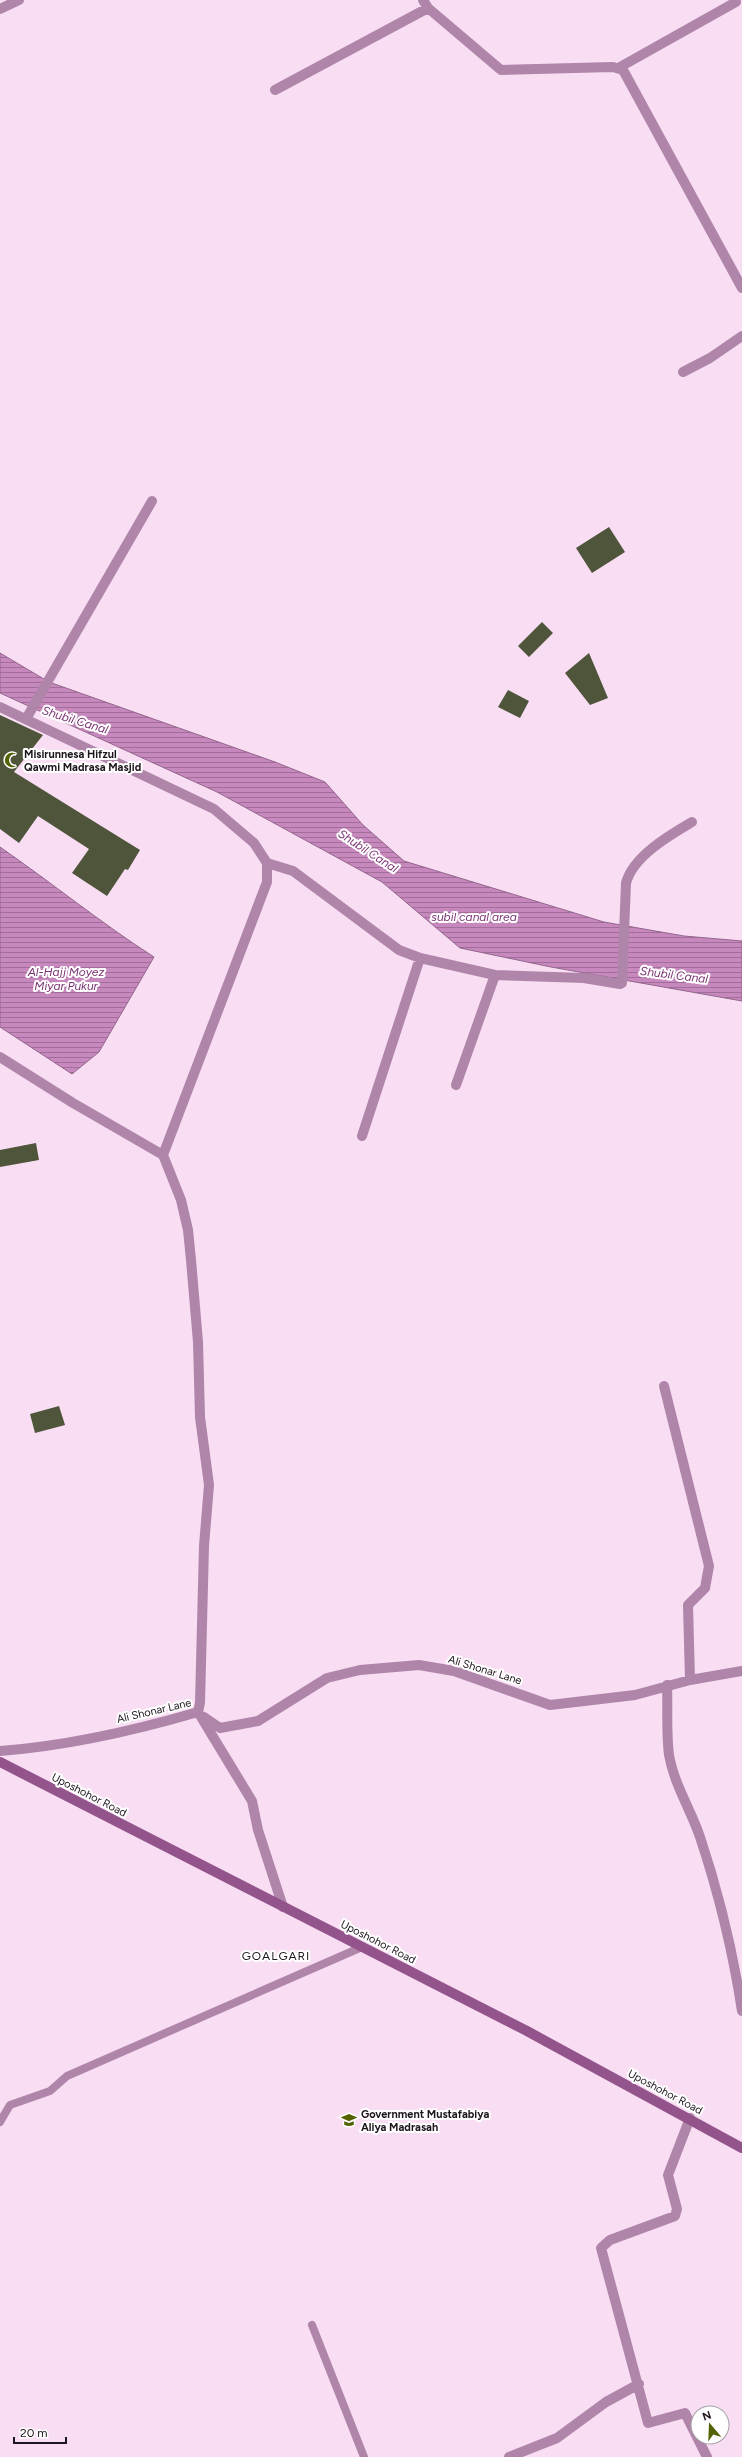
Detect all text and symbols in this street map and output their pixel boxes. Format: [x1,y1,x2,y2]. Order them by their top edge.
water label: Shubil Canal [40,703,110,737]
place label: Misirunnesa Hifzul Qawmi Madrasa Masjid [24,748,141,774]
mosque icon: Misirunnesa Hifzul Qawmi Madrasa Masjid [3,751,21,769]
water label: Shubil Canal [336,827,401,876]
water label: subil canal area [431,910,517,924]
water label: Shubil Canal [639,964,709,986]
water label: Al-Hajj Moyez Miyar Pukur [27,965,104,993]
street label: Ali Shonar Lane [447,1653,523,1687]
street label: Ali Shonar Lane [115,1696,193,1726]
street label: Uposhohor Road [49,1770,129,1820]
street label: Uposhohor Road [338,1917,418,1967]
district label: GOALGARI [242,1949,310,1963]
street label: Uposhohor Road [625,2067,705,2117]
place label: Government Mustafabiya Aliya Madrasah [361,2108,489,2134]
school or university icon: Government Mustafabiya Aliya Madrasah [340,2111,358,2129]
north arrow [690,2405,730,2445]
text: N [701,2408,713,2424]
scale bar [14,2419,66,2445]
text: 20 m [20,2426,48,2440]

